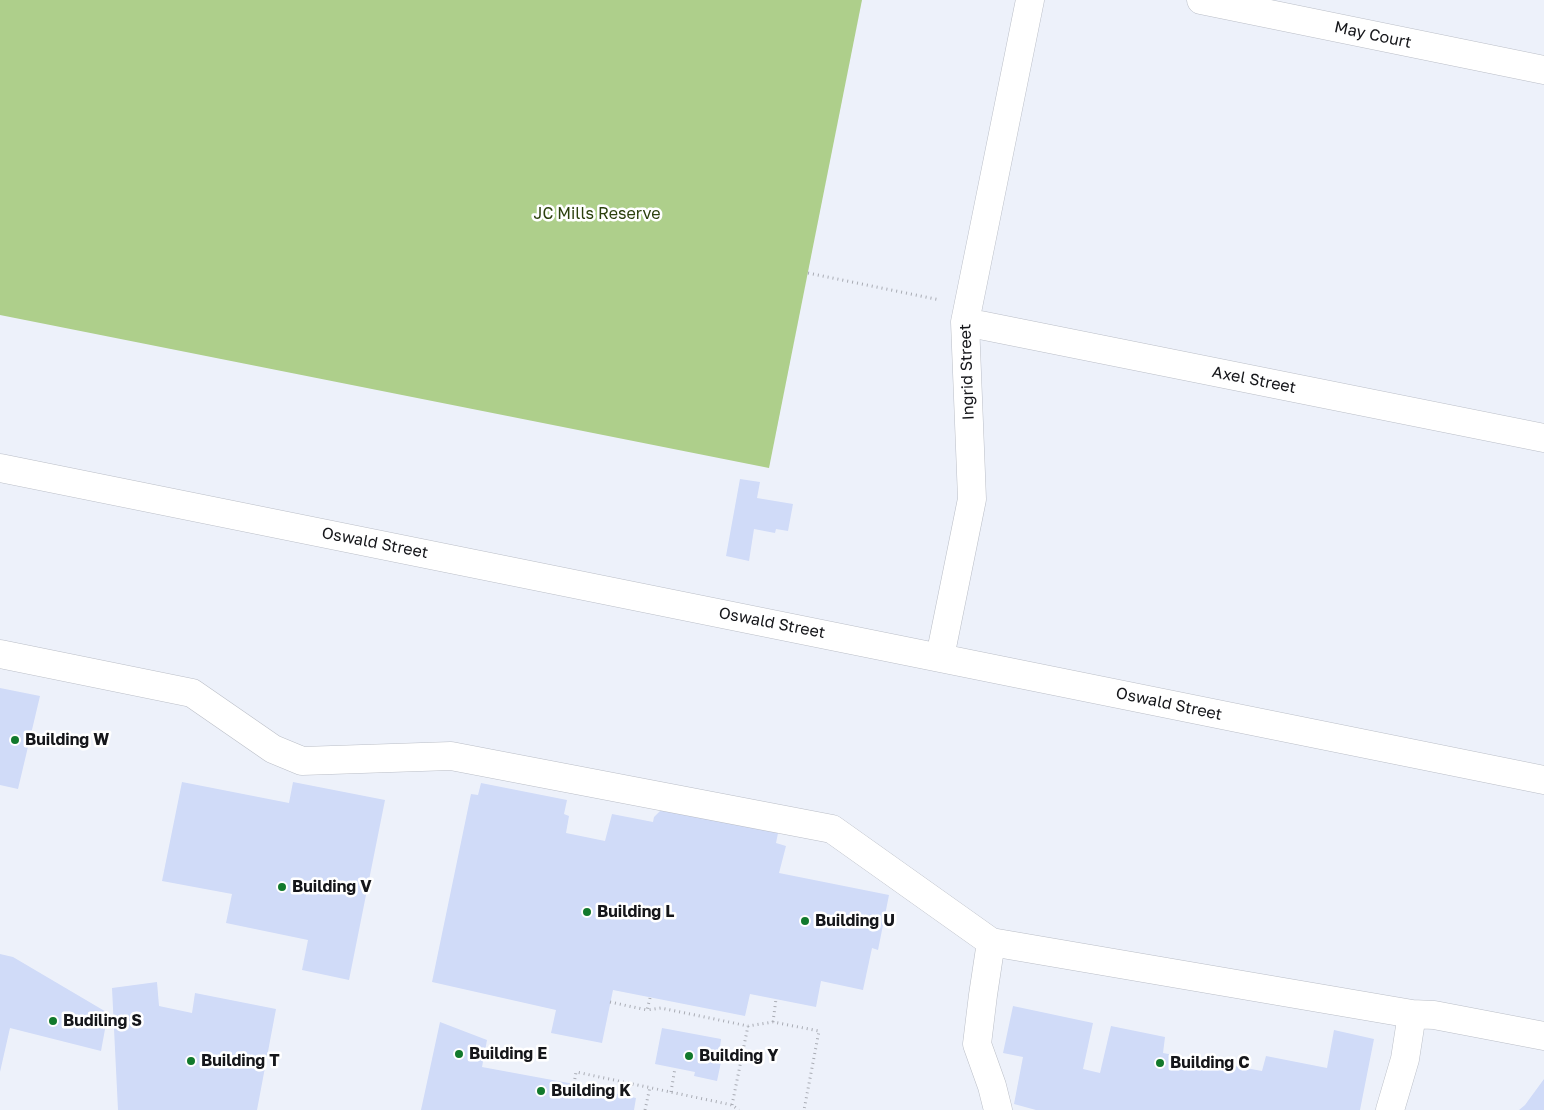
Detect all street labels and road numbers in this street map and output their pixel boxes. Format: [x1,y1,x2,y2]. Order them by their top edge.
street label: May Court [1333,17,1413,53]
street label: Ingrid Street [956,323,978,421]
street label: Axel Street [1210,362,1298,398]
street label: Oswald Street [320,523,430,563]
street label: Oswald Street [717,603,827,643]
street label: Oswald Street [1114,683,1224,725]

